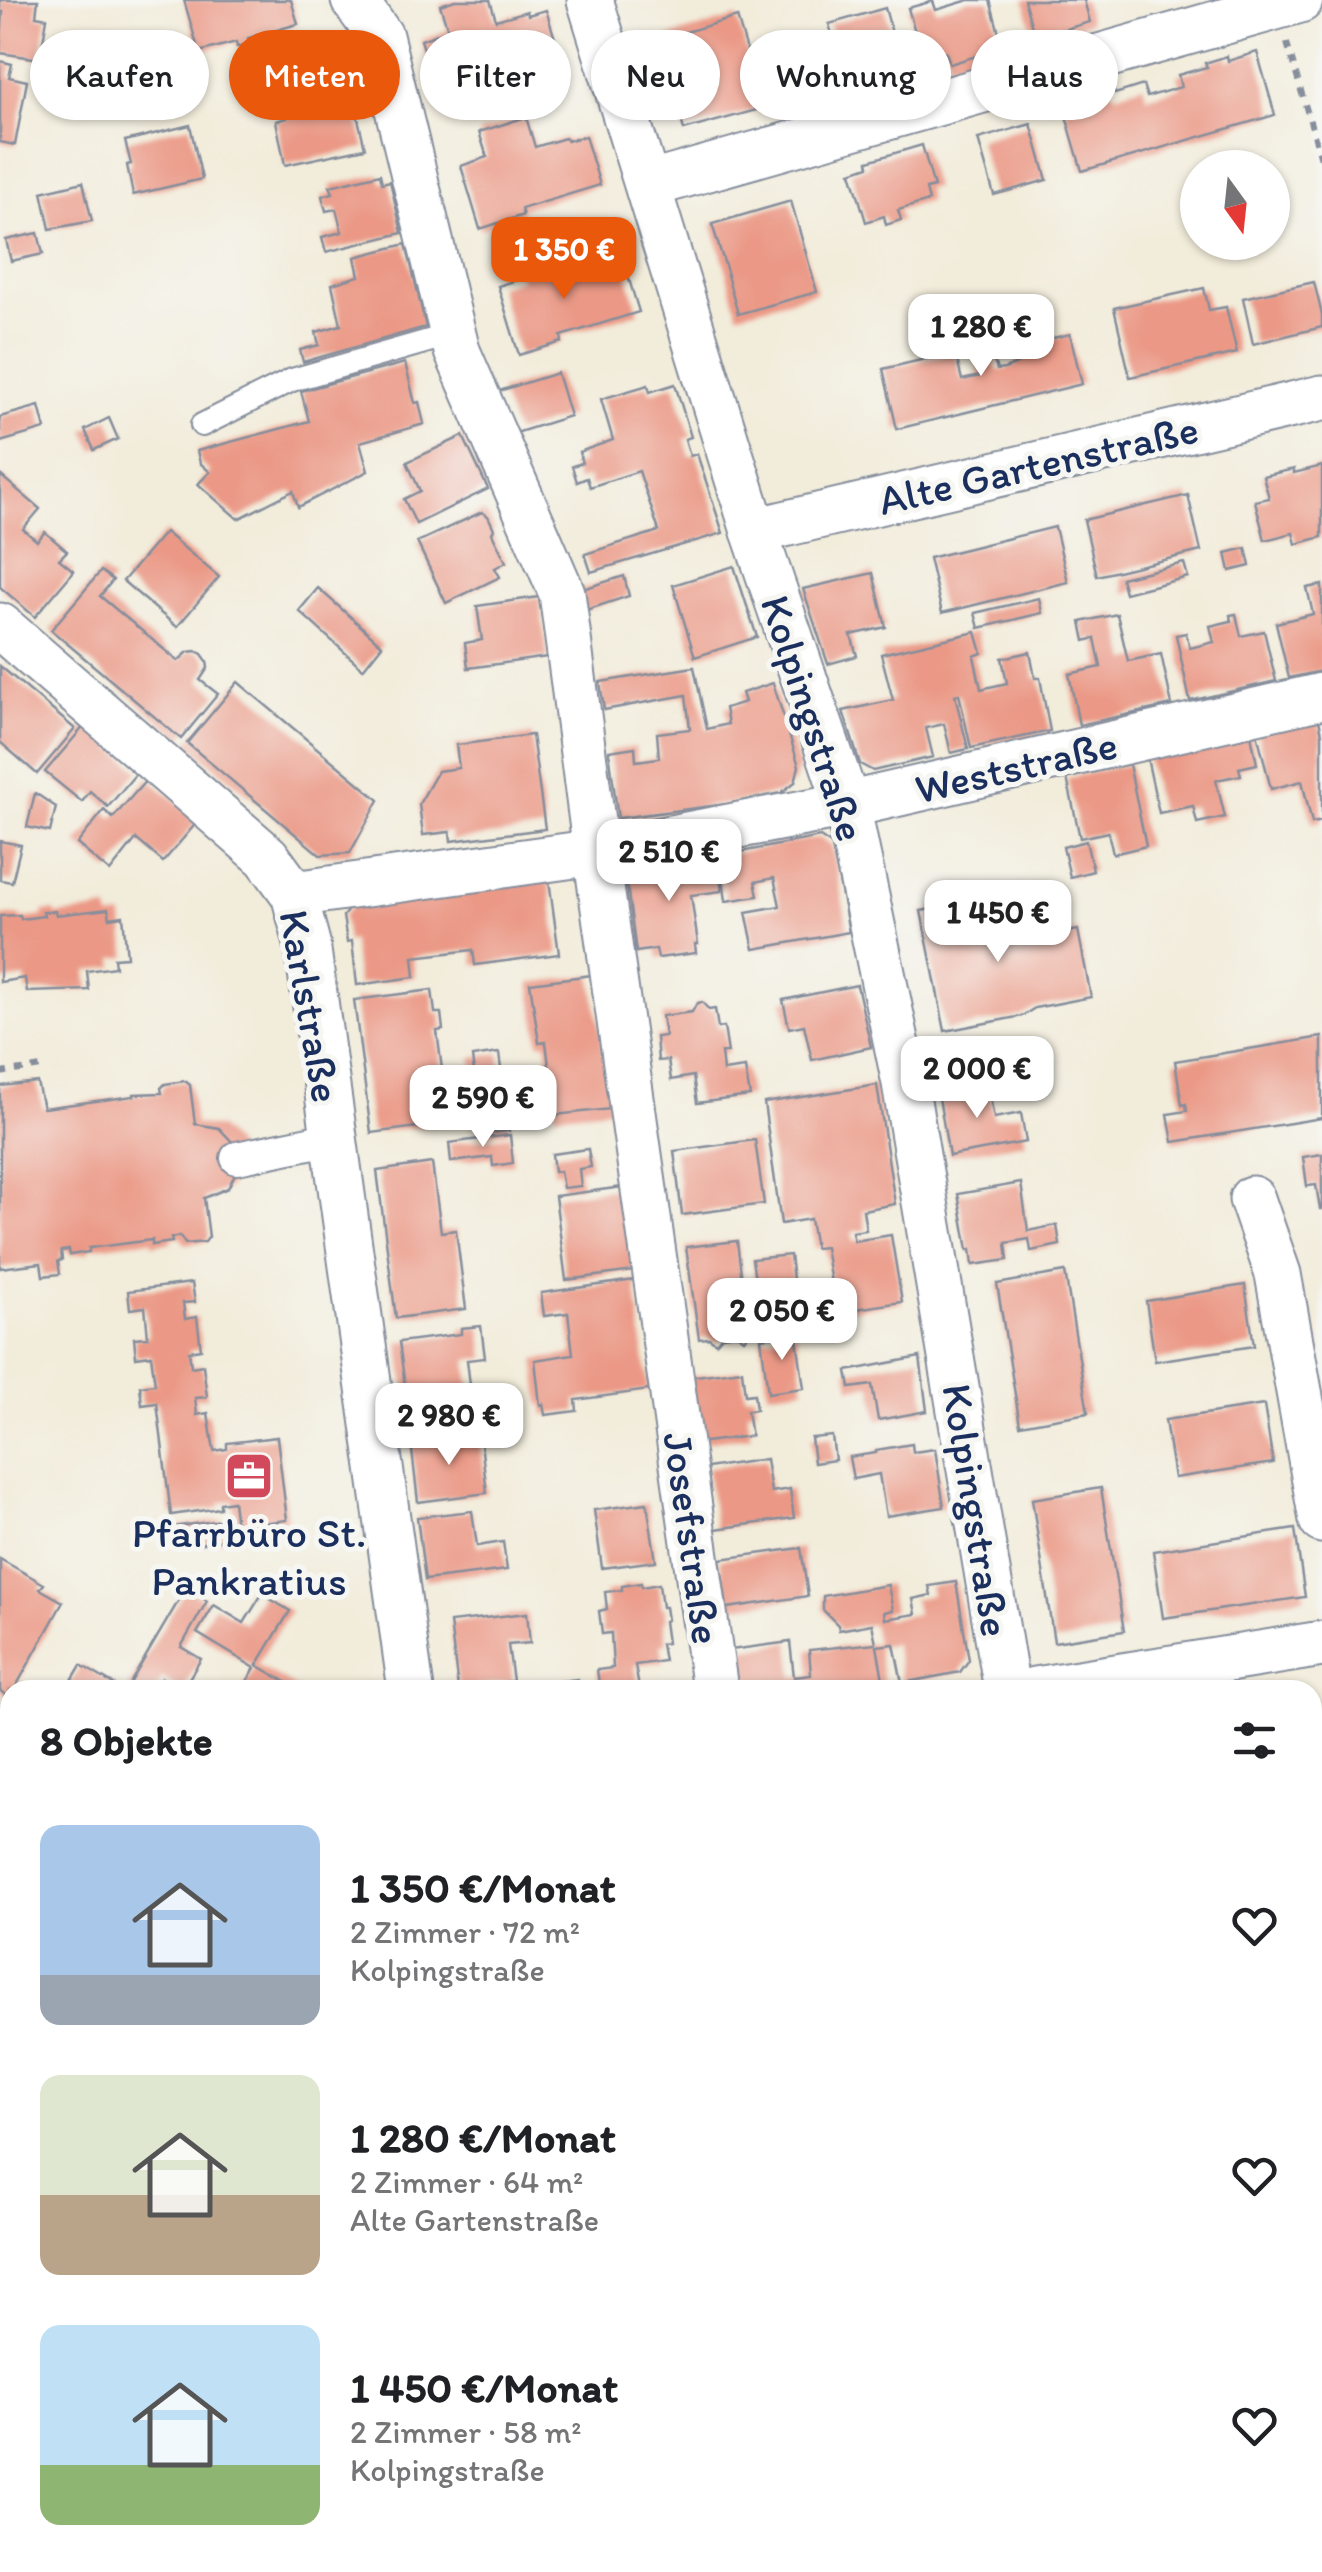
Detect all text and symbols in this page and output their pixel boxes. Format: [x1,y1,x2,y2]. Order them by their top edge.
chip: Kaufen [30,30,209,120]
chip: Mieten [229,30,400,120]
chip: Filter [420,30,571,120]
chip: Neu [591,30,720,120]
chip: Wohnung [740,30,951,120]
chip: Haus [971,30,1118,120]
north arrow [1180,150,1290,260]
map controls [1180,150,1290,260]
pin: 1 350 € [472,217,656,302]
text: 1 350 € [513,230,615,268]
pin: 1 280 € [889,294,1073,379]
text: 1 280 € [930,307,1032,345]
street label: Alte Gartenstraße [873,403,1203,526]
street label: Kolpingstraße [750,589,877,848]
street label: Weststraße [910,718,1122,815]
pin: 2 510 € [577,819,761,904]
text: 2 510 € [619,832,719,870]
pin: 1 450 € [906,880,1090,965]
text: 1 450 € [946,893,1050,931]
street label: Karlstraße [269,906,353,1106]
pin: 2 000 € [885,1036,1069,1121]
text: 2 000 € [923,1049,1031,1087]
pin: 2 590 € [391,1065,575,1150]
text: 2 590 € [432,1078,534,1116]
pin: 2 050 € [690,1278,874,1363]
text: 2 050 € [729,1291,835,1329]
street label: Kolpingstraße [931,1380,1022,1640]
pin: 2 980 € [357,1383,541,1468]
text: 2 980 € [397,1396,501,1434]
street label: Josefstraße [652,1429,733,1647]
office icon: Pfarrbüro St. Pankratius [223,1450,275,1502]
place label: Pfarrbüro St. Pankratius [132,1507,366,1606]
icon: filters [1227,1713,1282,1768]
text: 8 Objekte [40,1715,213,1766]
text: 1 350 €/Monat [350,1862,615,1913]
icon: home [120,1865,240,1985]
icon: heart [1227,1898,1282,1953]
text: 2 Zimmer · 72 m² [350,1913,580,1951]
text: Kolpingstraße [350,1951,545,1989]
text: 1 280 €/Monat [350,2112,616,2163]
icon: home [120,2115,240,2235]
icon: heart [1227,2148,1282,2203]
text: 2 Zimmer · 64 m² [350,2163,583,2201]
text: Alte Gartenstraße [350,2201,599,2239]
text: 1 450 €/Monat [350,2362,618,2413]
icon: home [120,2365,240,2485]
icon: heart [1227,2398,1282,2453]
text: 2 Zimmer · 58 m² [350,2413,582,2451]
text: Kolpingstraße [350,2451,545,2489]

